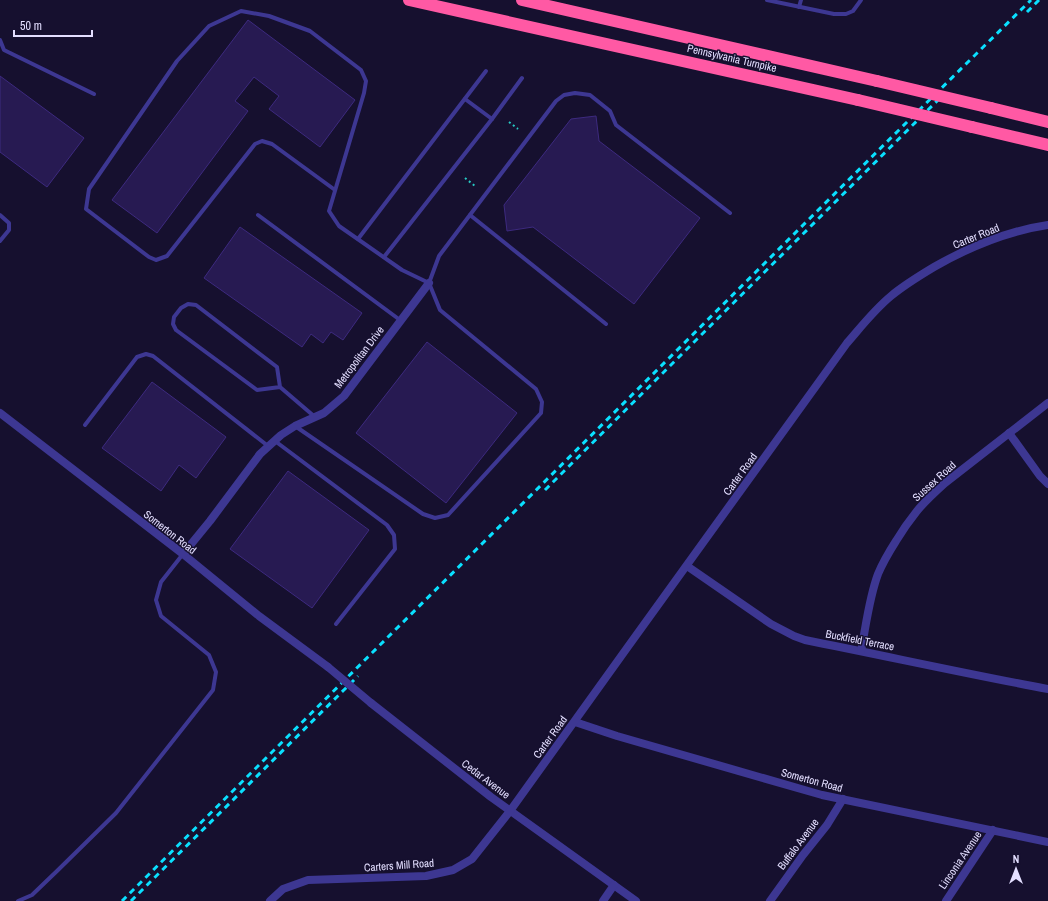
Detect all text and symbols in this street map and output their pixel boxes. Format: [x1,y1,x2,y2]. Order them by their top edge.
scale bar [14,12,92,38]
text: 50 m [20,18,42,34]
street label: Pennsylvania Turnpike [686,41,778,75]
street label: Carter Road [951,220,1001,252]
street label: Metropolitan Drive [331,323,387,391]
street label: Carter Road [720,450,760,498]
street label: Sussex Road [909,458,959,504]
street label: Somerton Road [141,507,199,557]
street label: Buckfield Terrace [825,626,895,654]
street label: Carter Road [530,713,570,761]
street label: Cedar Avenue [459,756,513,802]
street label: Somerton Road [780,765,844,795]
street label: Buffalo Avenue [774,816,822,872]
street label: Linconia Avenue [935,828,985,892]
north arrow [996,849,1036,889]
text: N [1013,852,1019,866]
street label: Carters Mill Road [364,856,434,874]

